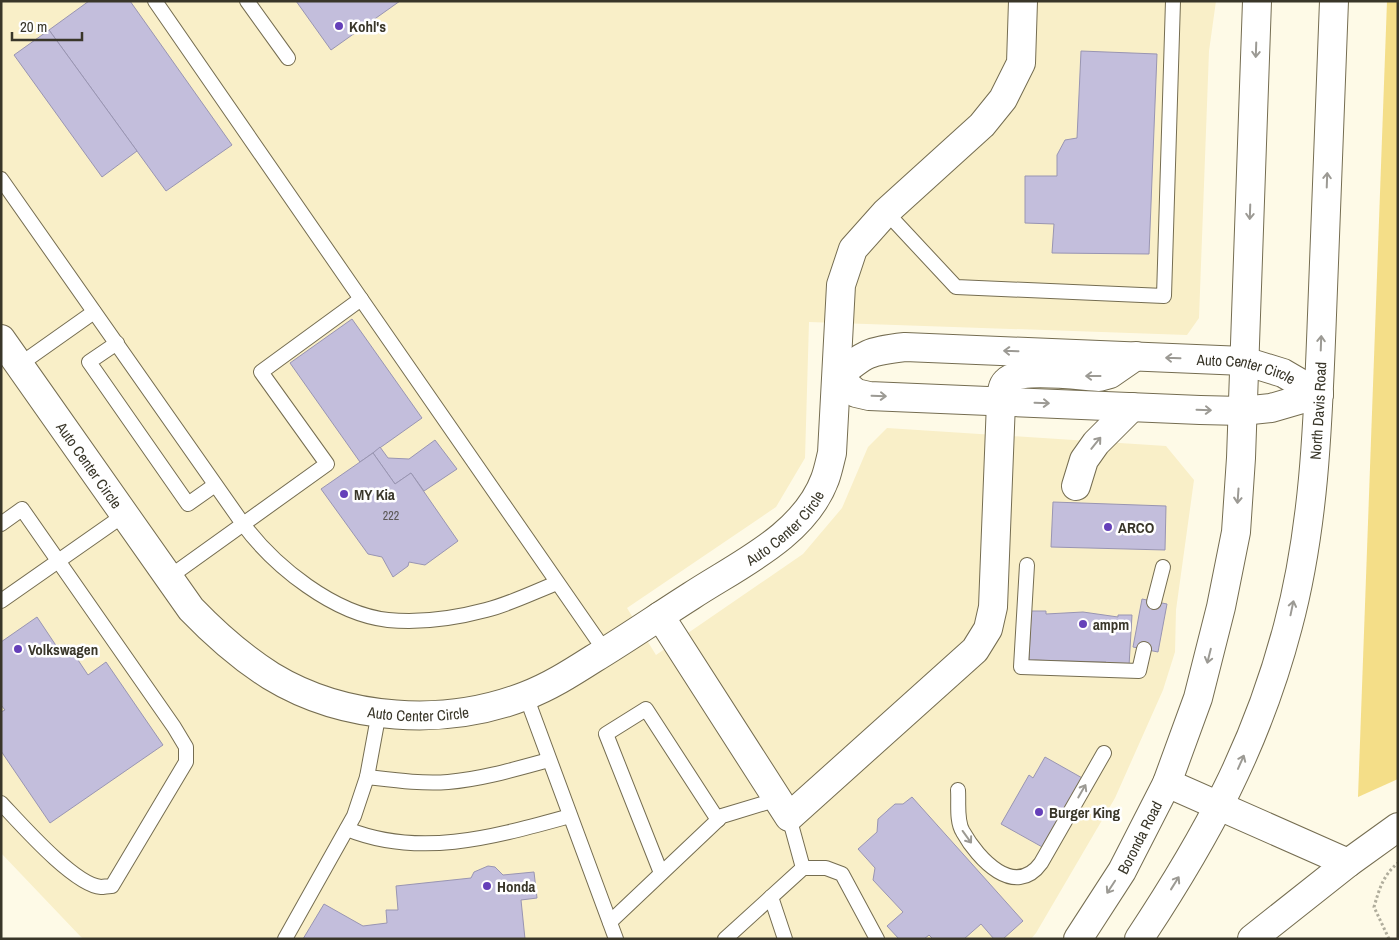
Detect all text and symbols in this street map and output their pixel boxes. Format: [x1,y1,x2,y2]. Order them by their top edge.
scale bar [12,10,82,42]
text: 20 m [20,16,47,37]
place label: Kohl's [349,16,386,37]
marker: Kohl's [333,20,345,32]
one-way arrow [1251,42,1260,58]
one-way arrow [1322,172,1332,188]
one-way arrow [1245,204,1254,220]
one-way arrow [1316,335,1326,351]
one-way arrow [1003,347,1019,356]
street label: Auto Center Circle [1195,349,1300,389]
one-way arrow [1165,353,1182,363]
street label: North Davis Road [1304,361,1331,460]
one-way arrow [1085,371,1101,381]
one-way arrow [871,392,887,401]
one-way arrow [1033,399,1049,408]
one-way arrow [1196,405,1212,414]
street label: Auto Center Circle [51,417,127,513]
one-way arrow [1091,437,1102,450]
place label: MY Kia [354,484,395,505]
street label: Auto Center Circle [741,486,829,571]
marker: MY Kia [338,488,350,500]
one-way arrow [1234,488,1243,504]
house number: 222 [383,508,399,524]
place label: ARCO [1118,517,1155,538]
marker: ARCO [1102,521,1114,533]
one-way arrow [1288,601,1297,617]
place label: ampm [1093,614,1129,635]
marker: ampm [1077,618,1089,630]
place label: Volkswagen [28,639,98,660]
marker: Volkswagen [12,643,24,655]
one-way arrow [1204,648,1213,664]
street label: Auto Center Circle [365,701,470,726]
one-way arrow [1237,755,1246,770]
one-way arrow [1077,784,1087,799]
street label: Boronda Road [1112,797,1167,877]
place label: Burger King [1049,802,1121,823]
marker: Burger King [1033,806,1045,818]
one-way arrow [962,830,972,844]
place label: Honda [497,876,535,897]
one-way arrow [1171,877,1181,891]
marker: Honda [481,880,493,892]
one-way arrow [1106,880,1116,894]

